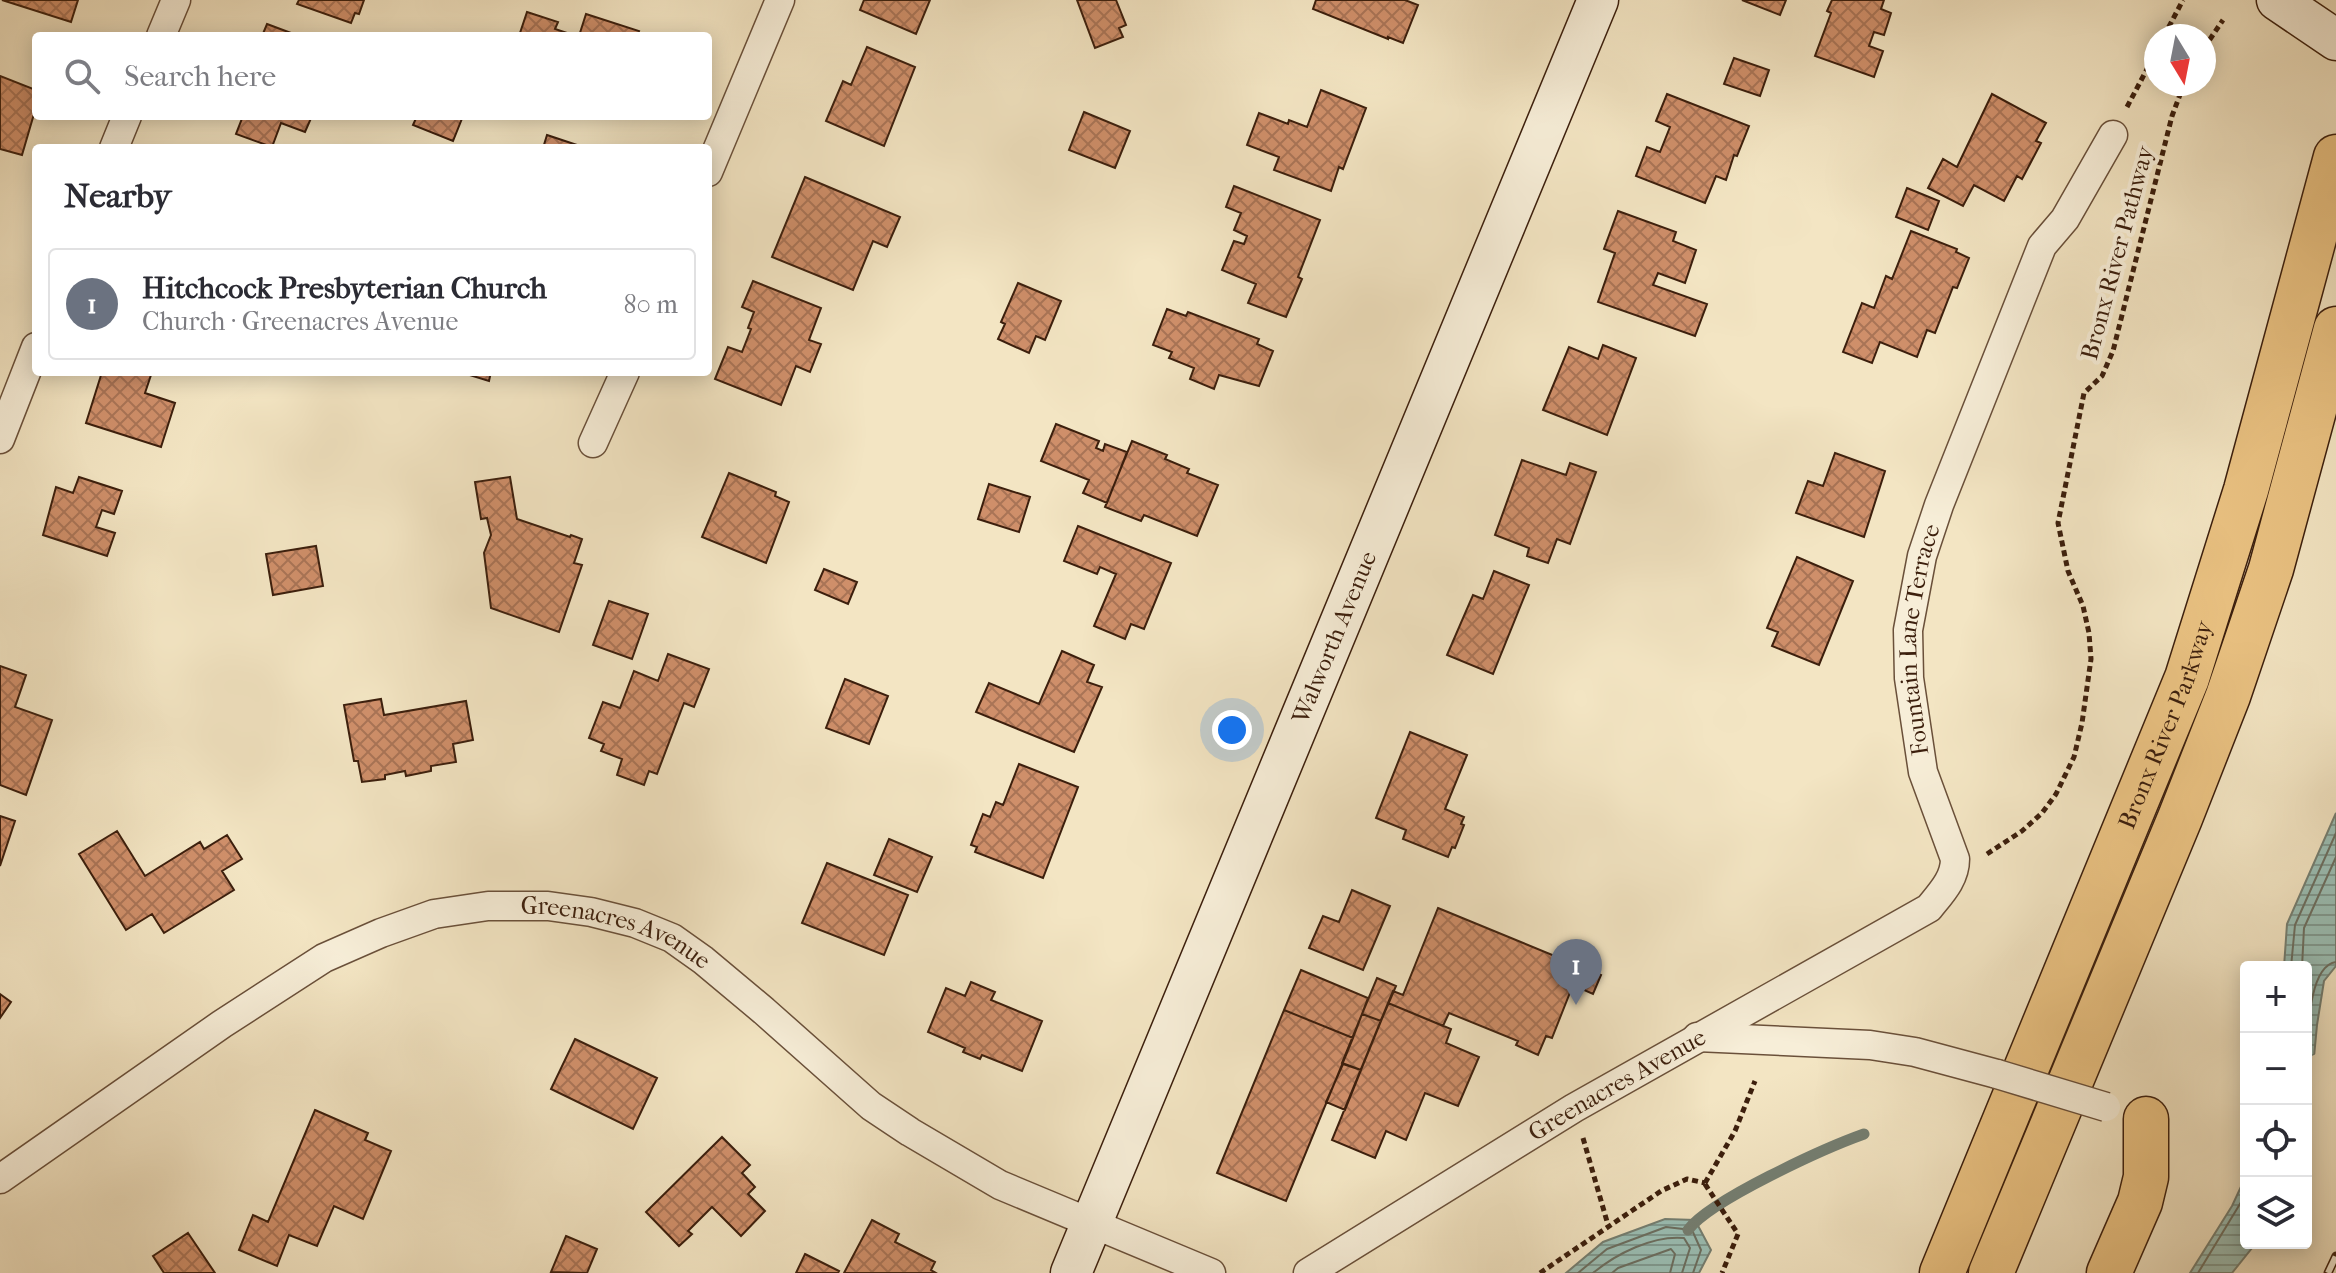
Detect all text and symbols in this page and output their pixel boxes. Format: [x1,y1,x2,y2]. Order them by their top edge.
north arrow [2144,24,2216,96]
search box [32,32,712,120]
icon: search [60,54,104,98]
text: Search here [124,59,276,94]
street label: Bronx River Pathway [2075,142,2159,363]
text: Nearby [64,176,171,216]
text: Hitchcock Presbyterian Church [142,271,547,306]
text: 1 [87,289,97,320]
text: 80 m [623,289,678,320]
text: Church · Greenacres Avenue [142,306,458,337]
street label: Fountain Lane Terrace [1894,520,1946,757]
street label: Walworth Avenue [1286,547,1382,729]
street label: Bronx River Parkway [2112,616,2218,833]
your location [1212,710,1252,750]
street label: Greenacres Avenue [521,892,716,975]
pin: 1 [1550,939,1602,1005]
map controls [2240,961,2312,1249]
button: + [2240,961,2312,1033]
street label: Greenacres Avenue [1523,1023,1711,1147]
button: − [2240,1033,2312,1105]
button: locate [2240,1105,2312,1177]
button: layers [2240,1177,2312,1249]

